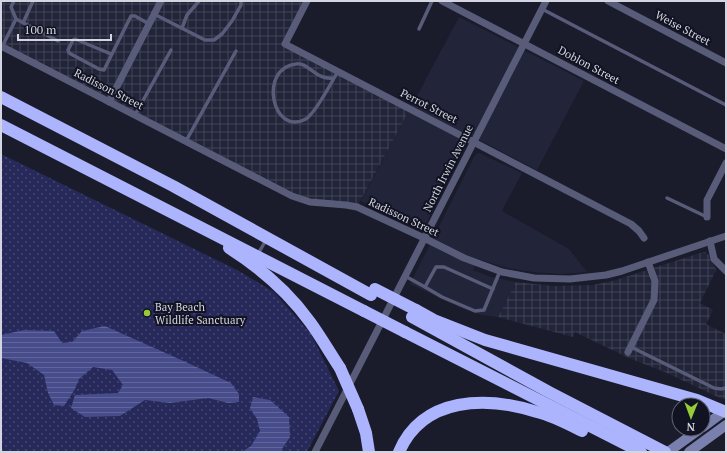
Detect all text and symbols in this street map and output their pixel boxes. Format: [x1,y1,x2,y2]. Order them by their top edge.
street label: Weise Street [653,8,713,48]
scale bar [18,16,111,42]
text: 100 m [24,22,57,37]
street label: Doblon Street [556,43,622,87]
street label: Radisson Street [72,65,146,113]
street label: Perrot Street [398,86,460,126]
street label: North Irwin Avenue [420,122,476,214]
street label: Radisson Street [367,195,441,239]
place label: Bay Beach Wildlife Sanctuary [155,300,246,327]
marker: Bay Beach Wildlife Sanctuary [142,308,152,318]
north arrow [671,397,711,437]
text: N [686,420,695,434]

